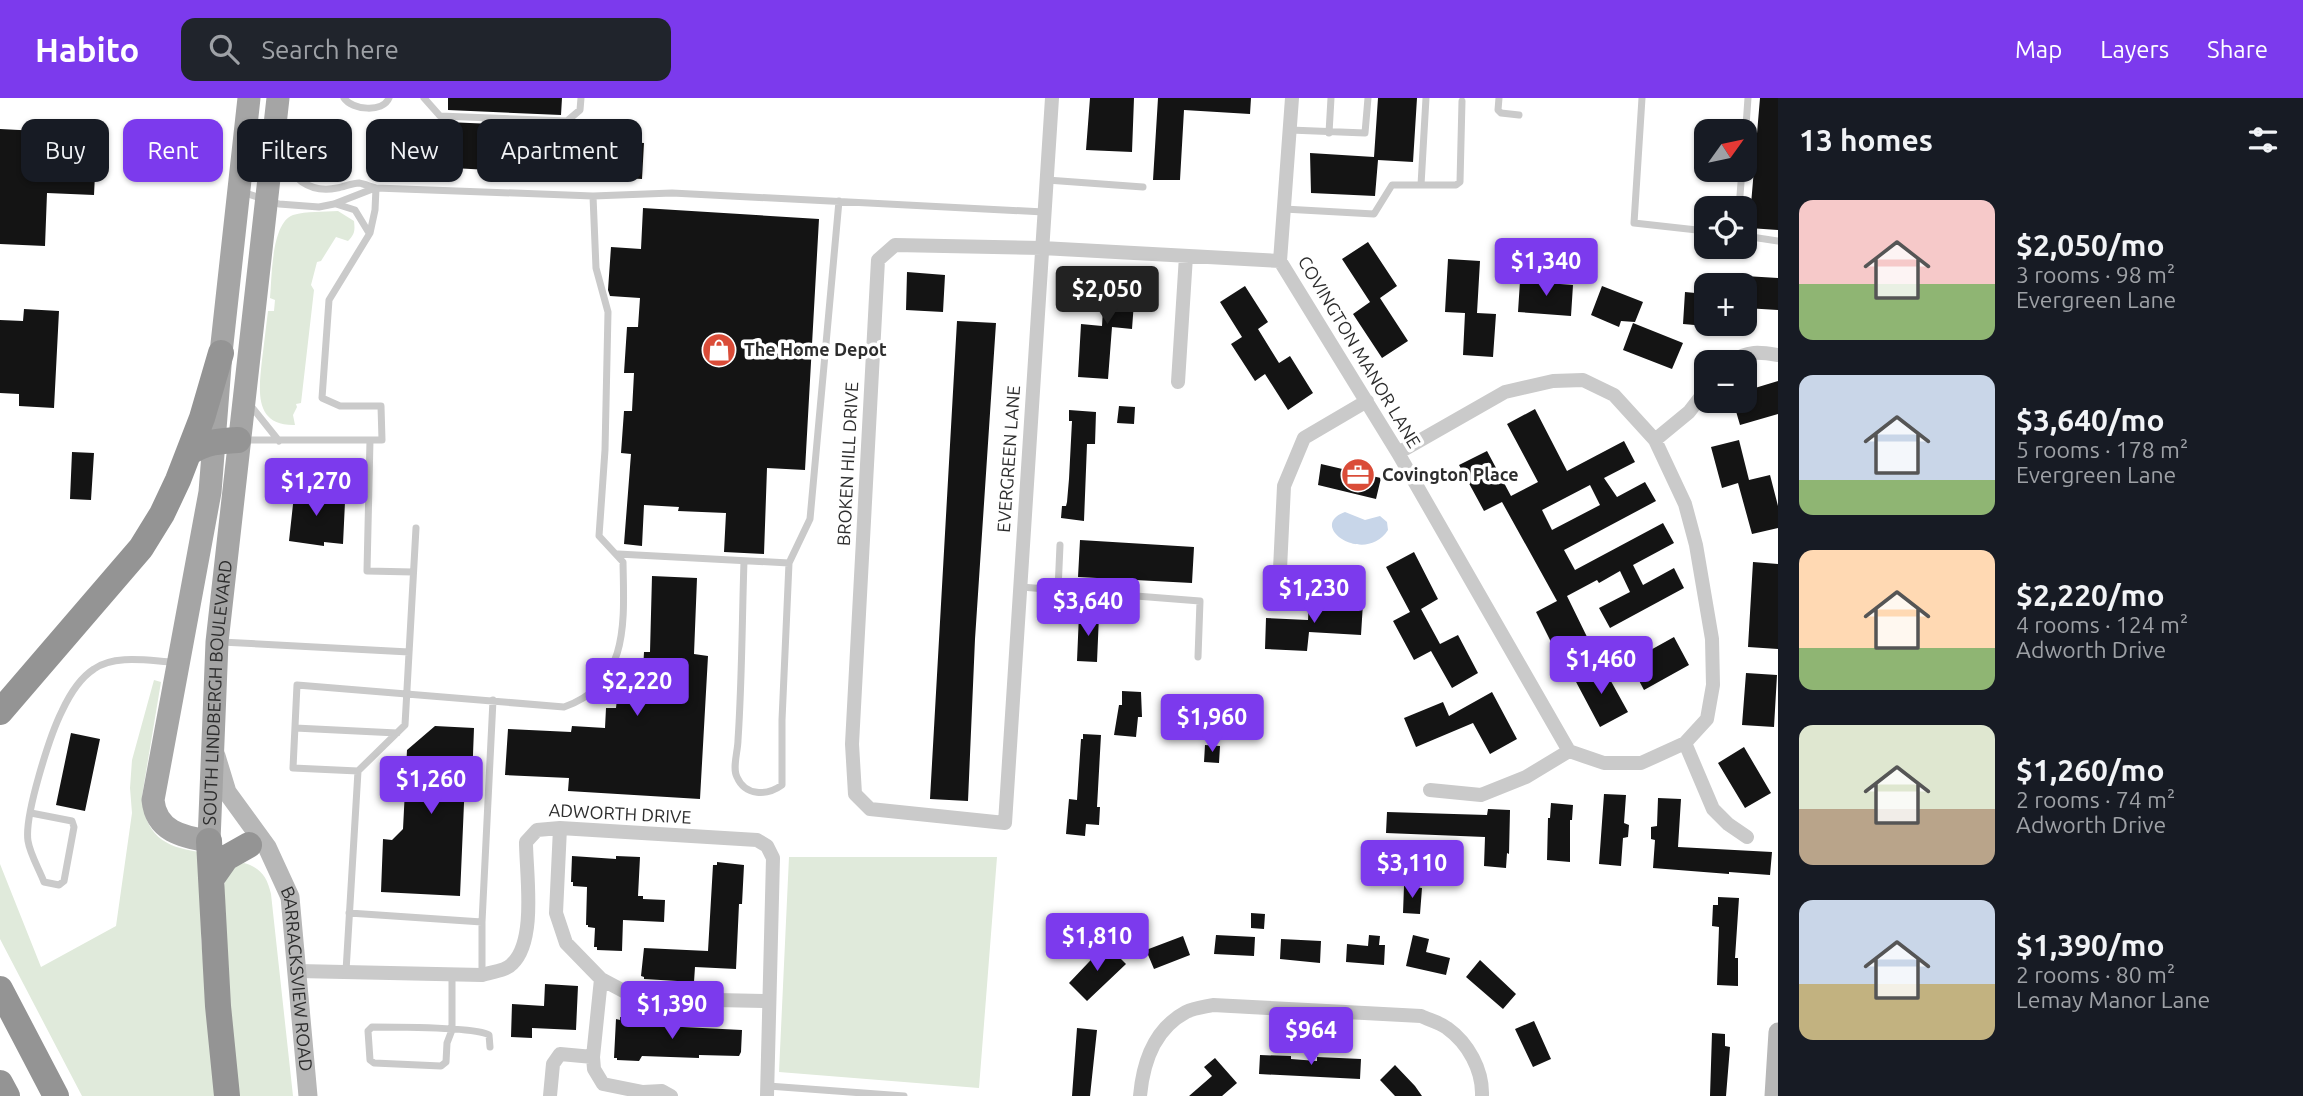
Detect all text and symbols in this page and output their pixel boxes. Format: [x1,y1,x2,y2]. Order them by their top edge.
search box [181,18,671,81]
icon: search [205,30,243,68]
text: Habito [35,31,139,68]
text: Search here [261,35,399,64]
text: Map [2015,36,2062,63]
text: Layers [2100,36,2169,63]
text: Share [2207,36,2268,63]
chip: Buy [21,119,109,182]
chip: Rent [123,119,223,182]
chip: Filters [237,119,352,182]
chip: New [366,119,463,182]
chip: Apartment [477,119,642,182]
north arrow [1694,119,1757,182]
map controls [1694,119,1757,413]
icon: filters [2244,121,2282,159]
text: 13 homes [1799,123,1933,157]
button: locate [1694,196,1757,259]
icon: home [1855,228,1939,312]
text: $2,050/mo [2016,228,2165,262]
pin: $1,340 [1489,238,1603,298]
text: $1,340 [1511,248,1581,273]
street label: COVINGTON MANOR LANE [1295,252,1425,451]
text: 3 rooms · 98 m² [2016,262,2175,287]
pin: $2,050 [1050,266,1164,326]
button: + [1694,273,1757,336]
text: $2,050 [1072,276,1142,301]
text: Evergreen Lane [2016,287,2176,312]
shop icon: The Home Depot [700,331,738,369]
place label: The Home Depot [744,339,887,359]
button: − [1694,350,1757,413]
street label: BROKEN HILL DRIVE [833,381,861,547]
street label: EVERGREEN LANE [993,385,1023,533]
icon: home [1855,403,1939,487]
text: $3,640/mo [2016,403,2165,437]
text: 5 rooms · 178 m² [2016,437,2188,462]
office icon: Covington Place [1339,456,1377,494]
pin: $1,270 [259,458,373,518]
text: Evergreen Lane [2016,462,2176,487]
place label: Covington Place [1382,464,1519,484]
text: $1,270 [281,468,351,493]
street label: SOUTH LINDBERGH BOULEVARD [199,559,235,826]
pin: $1,230 [1257,566,1371,625]
text: $1,230 [1279,575,1349,600]
pin: $3,640 [1031,578,1145,638]
icon: home [1855,578,1939,662]
text: $2,220/mo [2016,578,2165,612]
text: $3,640 [1053,588,1123,613]
text: 4 rooms · 124 m² [2016,612,2188,637]
pin: $1,460 [1544,636,1658,696]
text: Adworth Drive [2016,637,2166,662]
text: $1,460 [1566,646,1636,671]
pin: $2,220 [580,658,694,718]
text: $2,220 [602,668,672,693]
pin: $1,960 [1155,694,1269,754]
text: $1,960 [1177,704,1247,729]
icon: home [1855,753,1939,837]
text: $1,260/mo [2016,753,2165,787]
pin: $1,260 [374,756,488,816]
text: $1,260 [396,766,466,791]
text: 2 rooms · 74 m² [2016,787,2175,812]
street label: ADWORTH DRIVE [548,799,692,827]
text: Adworth Drive [2016,812,2166,837]
pin: $3,110 [1355,840,1469,900]
text: $3,110 [1377,850,1447,875]
street label: BARRACKSVIEW ROAD [277,883,317,1072]
pin: $1,810 [1040,914,1154,973]
text: $1,810 [1062,923,1132,948]
icon: home [1855,928,1939,1012]
text: $1,390/mo [2016,928,2165,962]
text: 2 rooms · 80 m² [2016,962,2175,987]
pin: $1,390 [615,982,729,1041]
text: Lemay Manor Lane [2016,987,2210,1012]
text: $1,390 [637,991,707,1016]
pin: $964 [1270,1007,1352,1067]
text: $964 [1285,1017,1337,1042]

